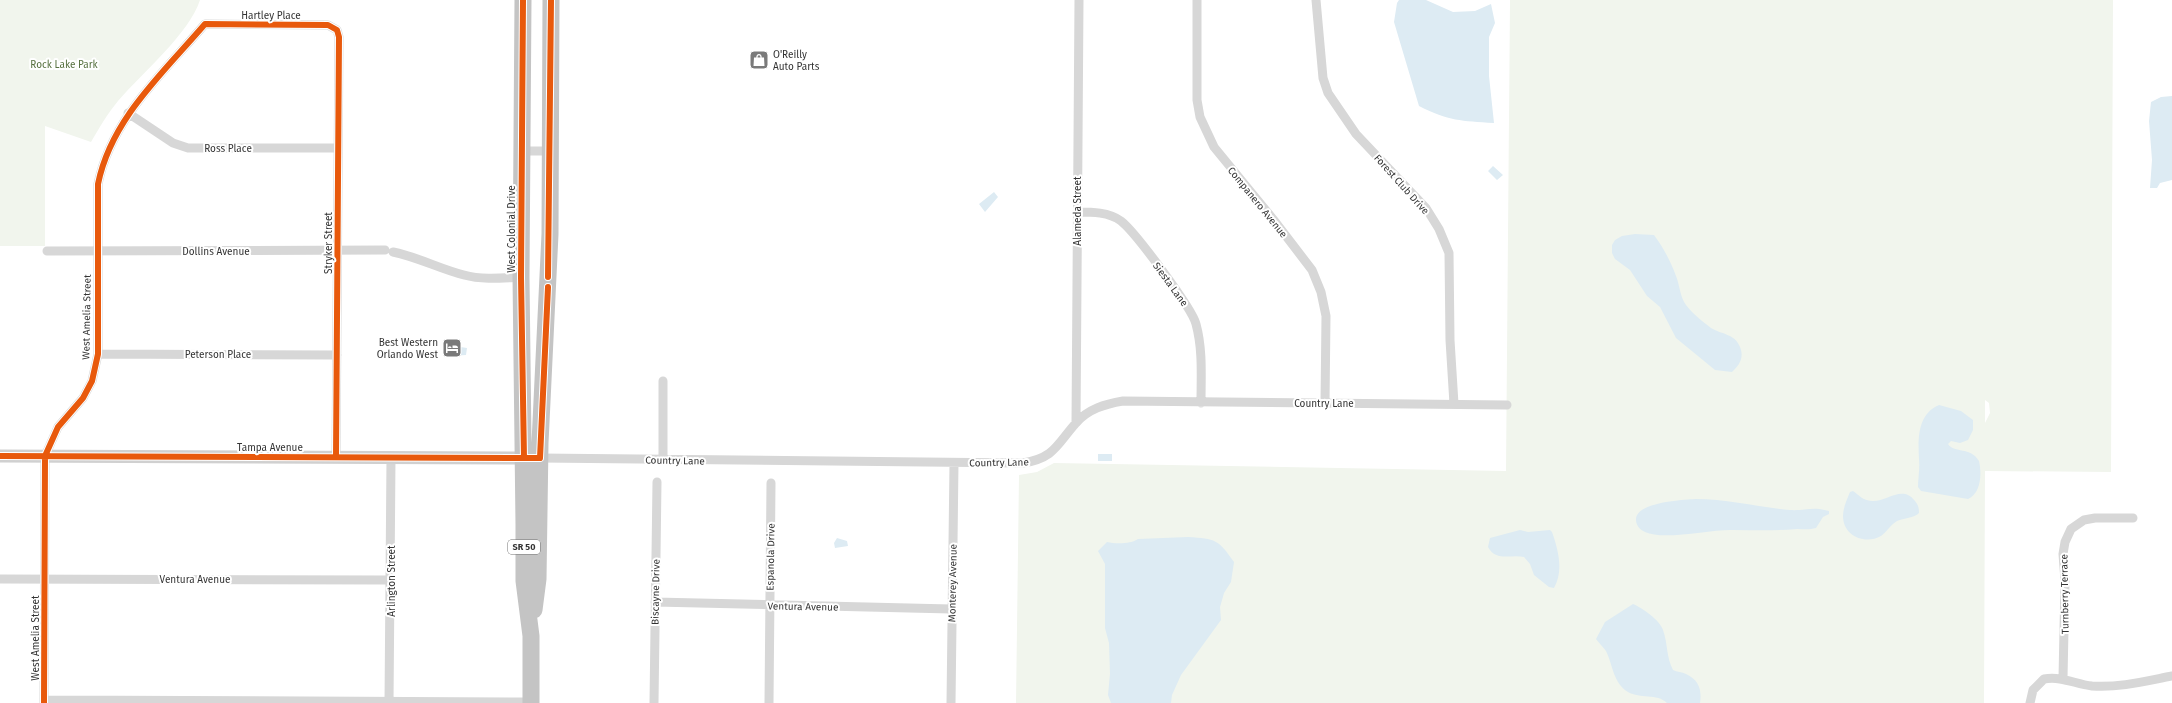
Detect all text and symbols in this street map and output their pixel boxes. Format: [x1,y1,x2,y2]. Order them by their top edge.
street label: Hartley Place [241,10,301,22]
shop icon: O'Reilly Auto Parts [748,49,770,71]
place label: O'Reilly Auto Parts [773,49,820,73]
park label: Rock Lake Park [30,59,99,71]
street label: Ross Place [204,143,252,155]
street label: Forest Club Drive [1371,152,1431,217]
street label: Companero Avenue [1225,165,1289,240]
street label: Alameda Street [1072,176,1084,246]
street label: West Colonial Drive [506,185,518,273]
street label: Stryker Street [323,212,335,274]
street label: Dollins Avenue [182,246,250,258]
street label: Siesta Lane [1150,260,1190,309]
street label: West Amelia Street [80,274,94,360]
place label: Best Western Orlando West [377,337,438,361]
hotel icon: Best Western Orlando West [441,337,463,359]
street label: Peterson Place [185,349,251,361]
street label: Country Lane [1294,398,1354,410]
street label: Tampa Avenue [237,442,303,454]
street label: Country Lane [645,454,705,468]
street label: Country Lane [969,456,1029,470]
street label: Espanola Drive [764,523,778,591]
road number: SR 50 [508,540,540,554]
street label: Monterey Avenue [946,544,960,622]
street label: Arlington Street [386,545,398,617]
street label: Turnberry Terrace [2058,554,2072,634]
street label: Biscayne Drive [649,559,663,625]
street label: Ventura Avenue [160,574,230,586]
street label: West Amelia Street [30,595,42,681]
street label: Ventura Avenue [767,600,839,614]

